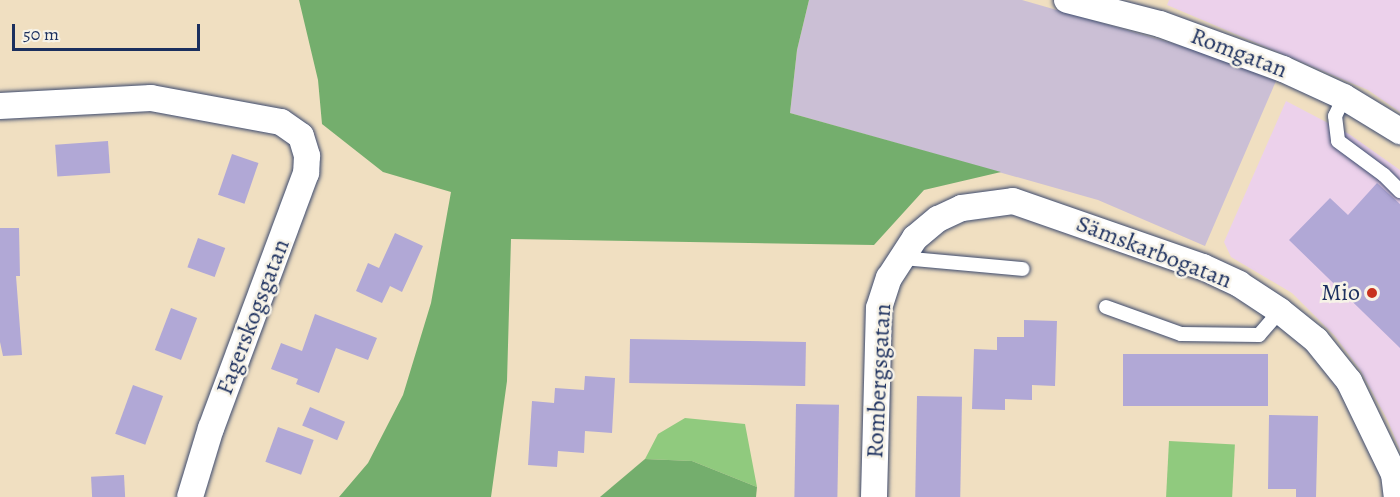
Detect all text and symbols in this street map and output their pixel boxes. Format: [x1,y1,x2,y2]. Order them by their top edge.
scale bar [15,12,202,50]
street label: Romgatan [1187,21,1291,85]
text: 50 m [23,22,59,46]
street label: Sämskarbogatan [1072,209,1236,295]
street label: Fagerskogsgatan [210,235,296,399]
place label: Mio [1321,279,1360,307]
marker: Mio [1365,286,1379,300]
street label: Rombergsgatan [861,303,897,459]

